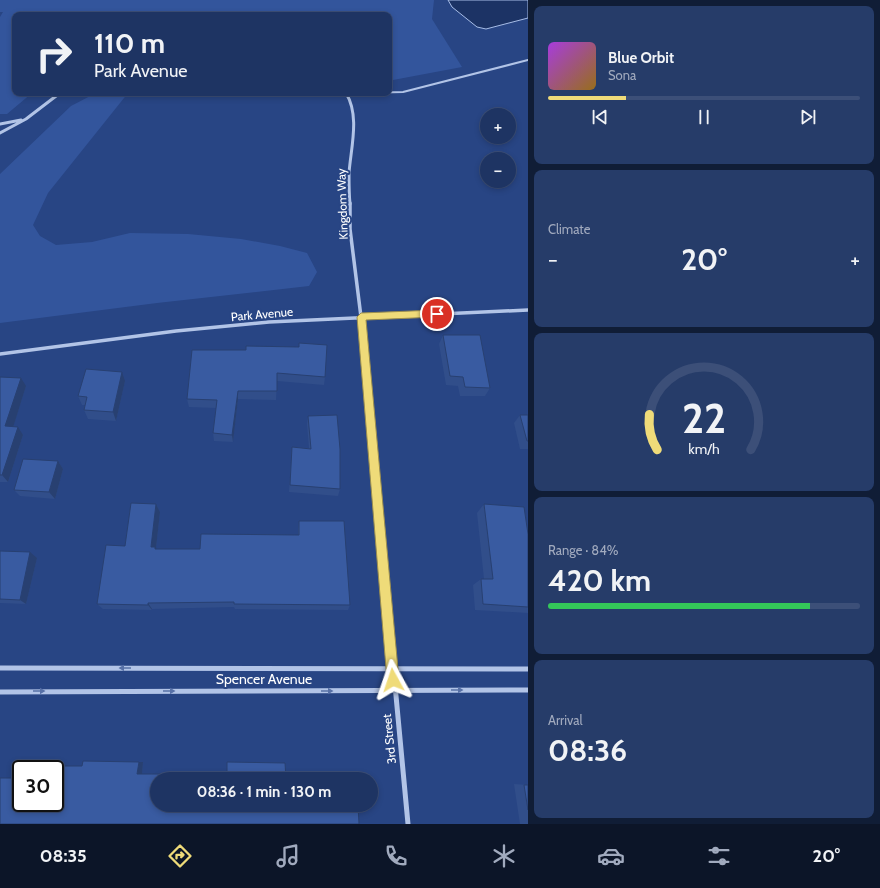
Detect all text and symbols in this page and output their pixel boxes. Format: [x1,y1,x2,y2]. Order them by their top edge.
text: 110 m [94,26,165,60]
icon: right [28,28,80,80]
text: Blue Orbit [608,49,674,67]
text: Park Avenue [94,60,188,82]
text: Sona [608,67,636,83]
icon: previous [589,106,611,128]
icon: pause [693,106,715,128]
icon: next [797,106,819,128]
map controls [480,108,516,188]
button: + [480,108,516,144]
button: − [480,152,516,188]
street label: Kingdom Way [333,168,351,240]
text: Climate [548,221,590,237]
text: 20° [681,241,727,278]
text: − [548,246,558,273]
text: + [850,246,860,273]
pin [420,297,454,331]
icon: arrive [426,303,448,325]
street label: Park Avenue [230,304,294,324]
text: 22 [682,393,726,443]
text: km/h [688,440,720,458]
text: Range · 84% [548,542,618,558]
text: 420 km [548,562,651,599]
position arrow [372,659,414,701]
one-way arrow [118,665,131,671]
street label: Spencer Avenue [216,670,312,688]
one-way arrow [321,687,333,694]
one-way arrow [451,687,464,693]
one-way arrow [33,688,46,694]
one-way arrow [163,688,176,694]
text: Arrival [548,712,583,728]
street label: 3rd Street [379,713,399,765]
text: 08:36 [548,732,627,769]
speed limit sign: 30 [12,760,64,812]
text: 08:36 · 1 min · 130 m [197,783,331,801]
icon: directions [166,842,194,870]
icon: music [274,842,302,870]
icon: phone [382,842,410,870]
icon: climate [490,842,518,870]
icon: car [597,842,625,870]
icon: filters [705,842,733,870]
text: 08:35 [40,845,87,867]
text: 20° [813,845,840,867]

